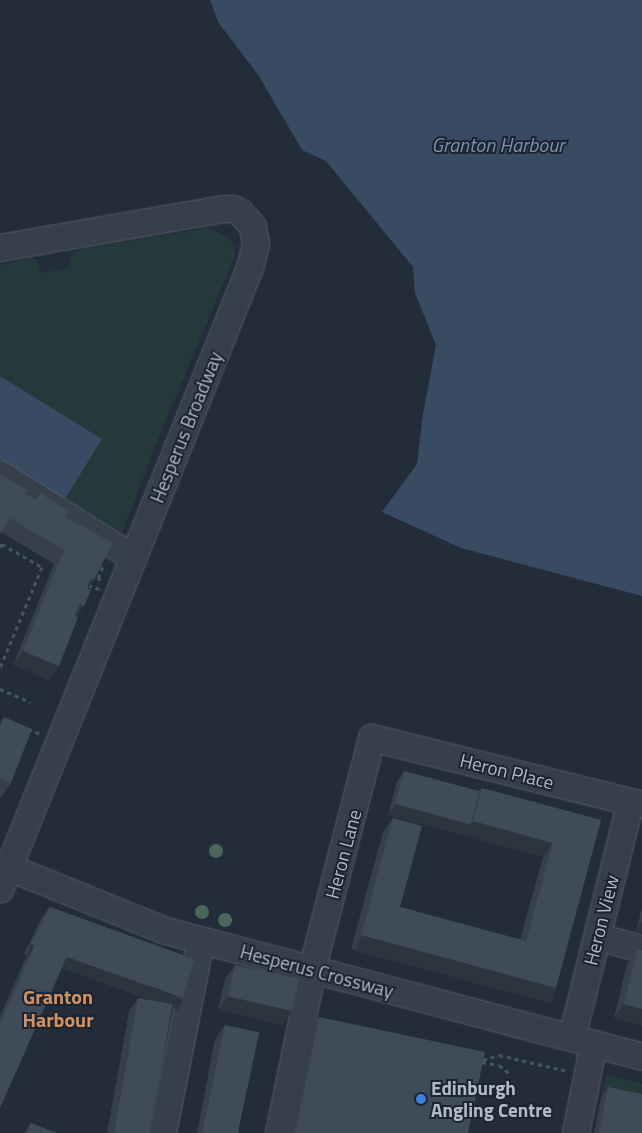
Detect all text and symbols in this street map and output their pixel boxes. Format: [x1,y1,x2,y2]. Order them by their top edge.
water label: Granton Harbour [432,132,564,156]
street label: Hesperus Broadway [145,348,227,506]
street label: Heron Place [458,748,556,794]
street label: Heron Lane [320,807,366,901]
street label: Heron View [579,872,623,968]
street label: Hesperus Crossway [238,940,396,1002]
district label: Granton Harbour [22,985,94,1032]
place label: Edinburgh Angling Centre [431,1077,552,1121]
marker: Edinburgh Angling Centre [415,1093,427,1105]

